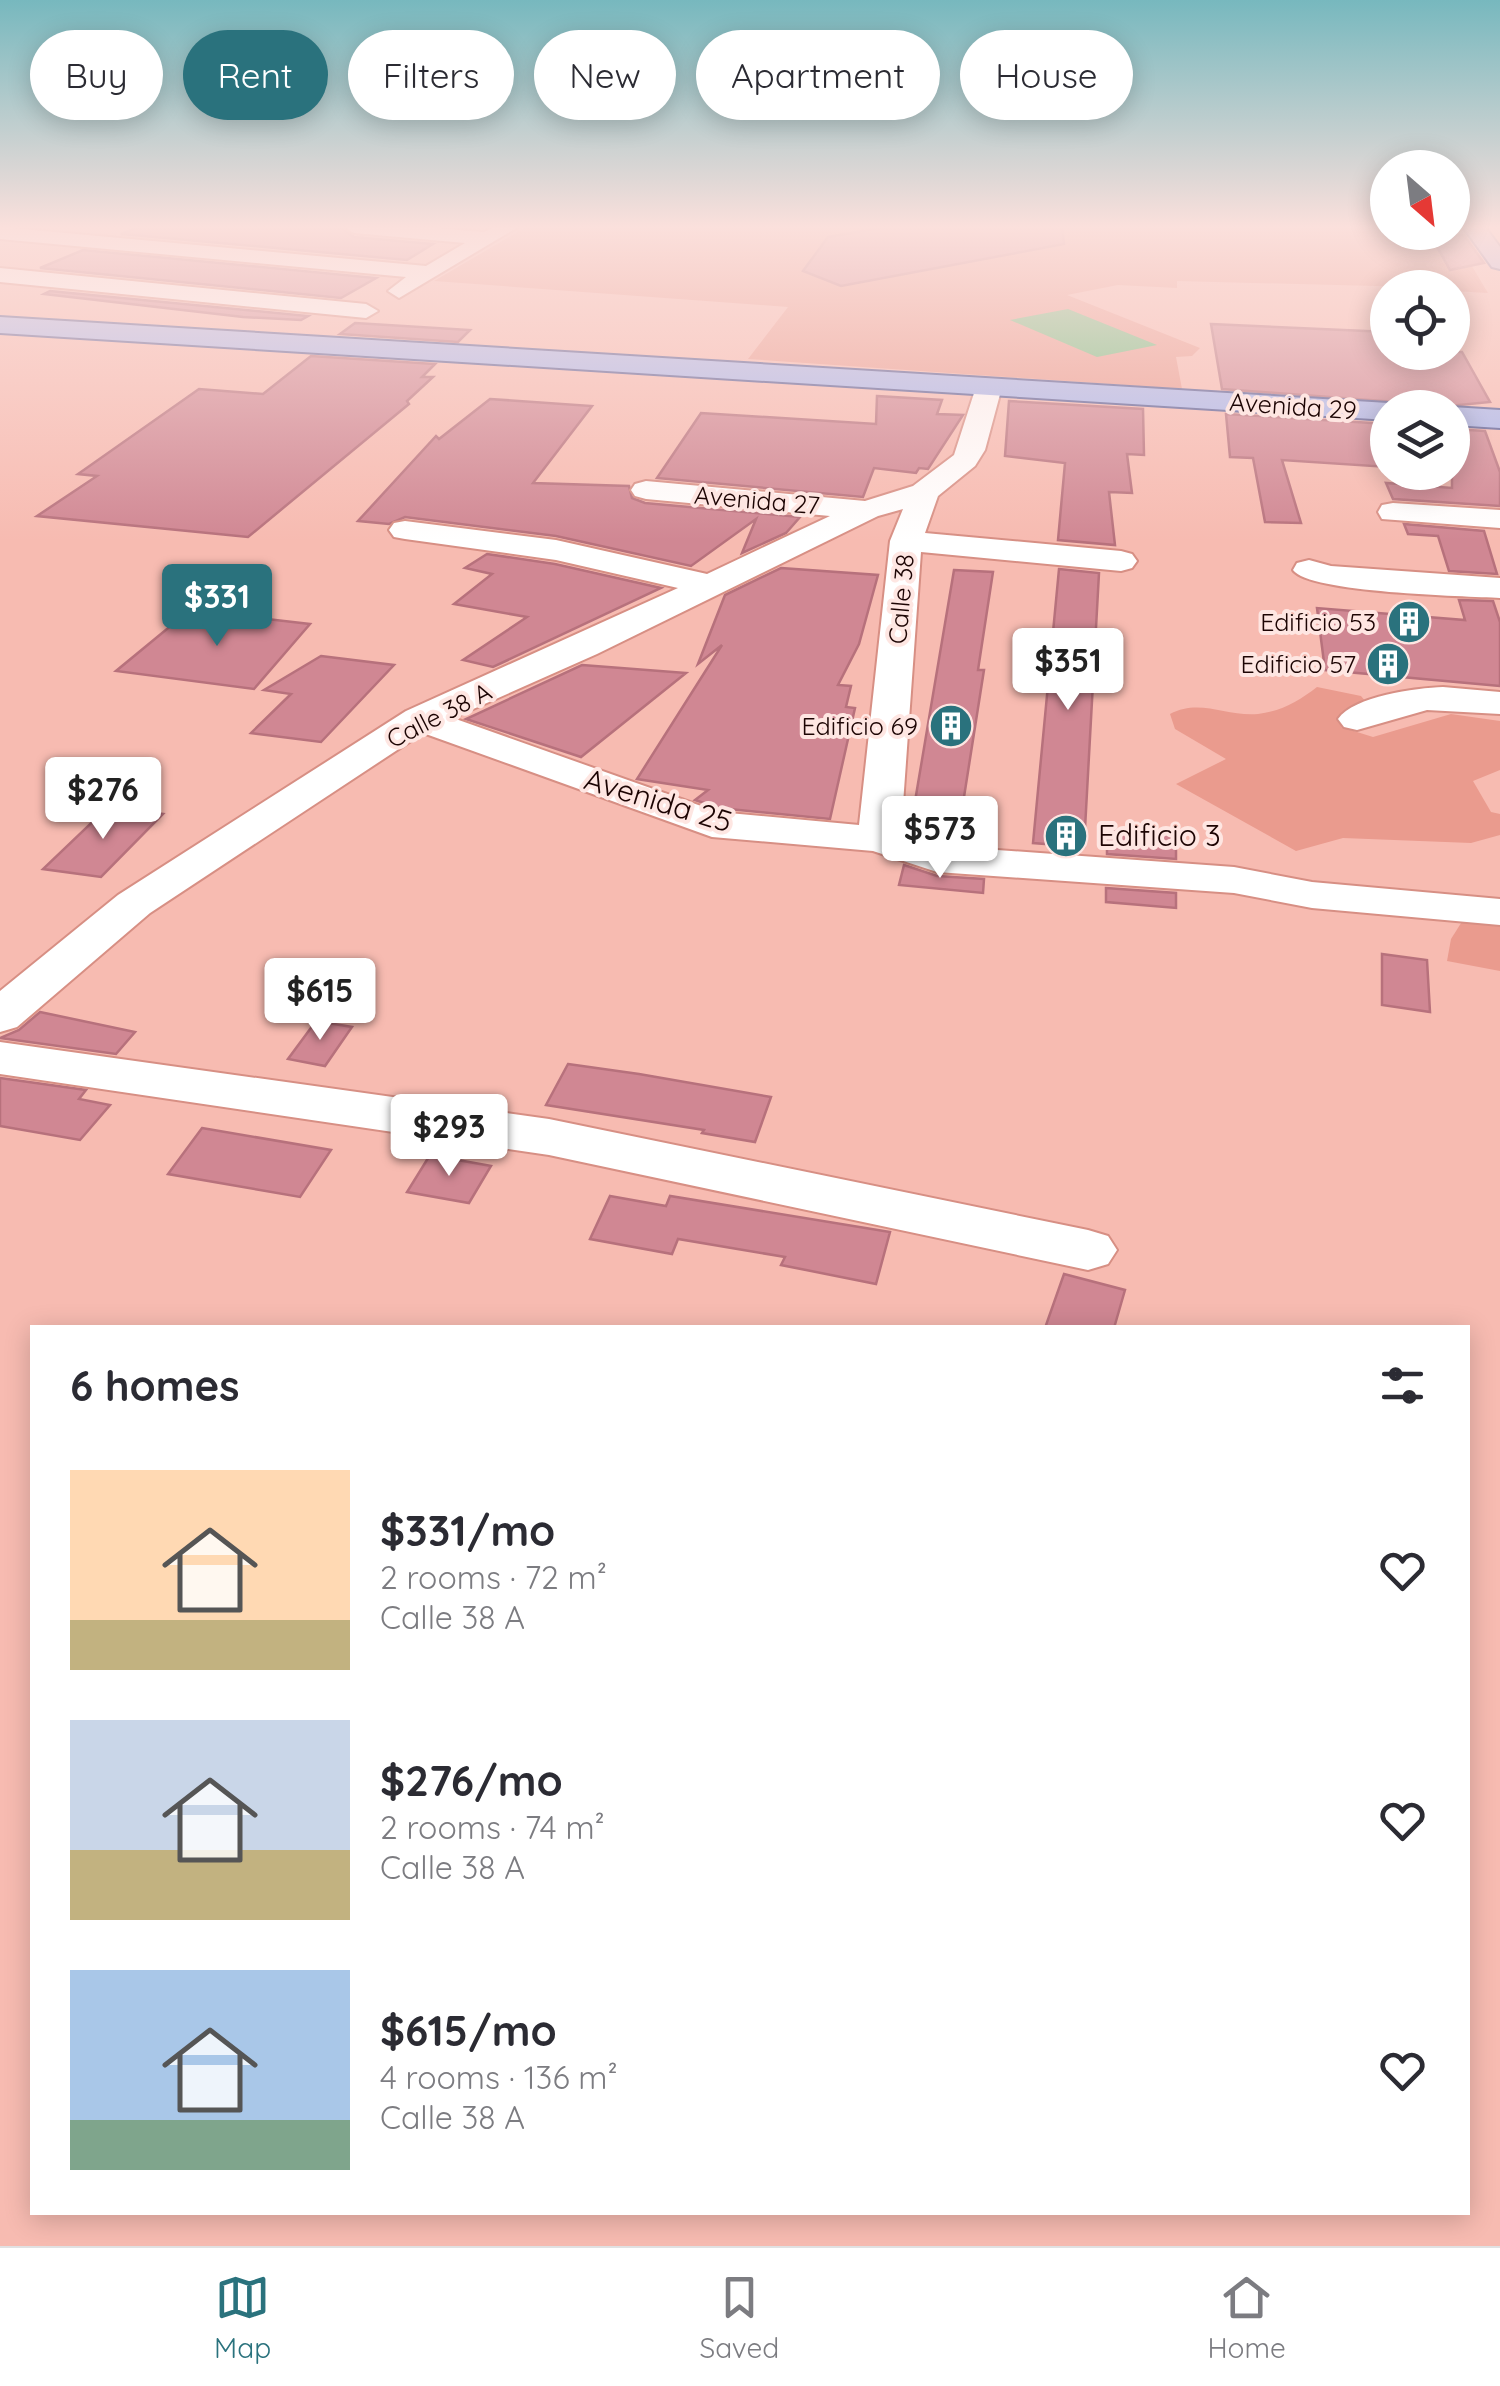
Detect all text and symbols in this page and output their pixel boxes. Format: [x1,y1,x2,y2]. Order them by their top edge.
chip: Buy [30,30,163,120]
chip: Rent [183,30,328,120]
chip: Filters [348,30,514,120]
chip: New [534,30,676,120]
chip: Apartment [696,30,940,120]
chip: House [960,30,1133,120]
north arrow [1370,150,1470,250]
map controls [1370,150,1470,490]
button: locate [1370,270,1470,370]
street label: Avenida 29 [1228,386,1358,425]
button: layers [1370,390,1470,490]
street label: Avenida 27 [693,479,821,520]
street label: Calle 38 [881,553,920,645]
pin: $331 [158,564,276,649]
text: $331 [184,576,250,616]
building icon: Edificio 53 [1386,599,1432,645]
place label: Edificio 53 [1260,606,1376,637]
pin: $351 [1009,628,1127,713]
text: $351 [1034,640,1102,680]
building icon: Edificio 57 [1365,641,1411,687]
place label: Edificio 57 [1240,648,1356,679]
street label: Calle 38 A [381,675,496,754]
building icon: Edificio 69 [928,703,974,749]
place label: Edificio 69 [801,710,918,741]
pin: $276 [44,757,162,842]
street label: Avenida 25 [580,760,737,841]
text: $276 [67,769,139,809]
pin: $573 [881,796,999,881]
text: $573 [904,808,976,848]
building icon: Edificio 3 [1043,813,1089,859]
place label: Edificio 3 [1098,816,1221,854]
pin: $615 [261,958,379,1043]
text: $615 [286,970,354,1010]
pin: $293 [390,1094,508,1179]
text: $293 [413,1106,485,1146]
icon: filters [1375,1358,1430,1413]
text: 6 homes [70,1359,240,1412]
text: $331/mo [380,1504,555,1557]
icon: home [150,1510,270,1630]
icon: heart [1375,1543,1430,1598]
text: 2 rooms · 72 m² [380,1557,607,1597]
text: Calle 38 A [380,1597,525,1637]
text: $276/mo [380,1754,563,1807]
icon: home [150,1760,270,1880]
icon: heart [1375,1793,1430,1848]
text: 2 rooms · 74 m² [380,1807,605,1847]
text: Calle 38 A [380,1847,525,1887]
text: $615/mo [380,2004,557,2057]
icon: home [150,2010,270,2130]
icon: heart [1375,2043,1430,2098]
text: 4 rooms · 136 m² [380,2057,618,2097]
text: Calle 38 A [380,2097,525,2137]
tab: Map [214,2270,271,2365]
tab: Saved [699,2270,779,2365]
tab: Home [1207,2270,1286,2365]

